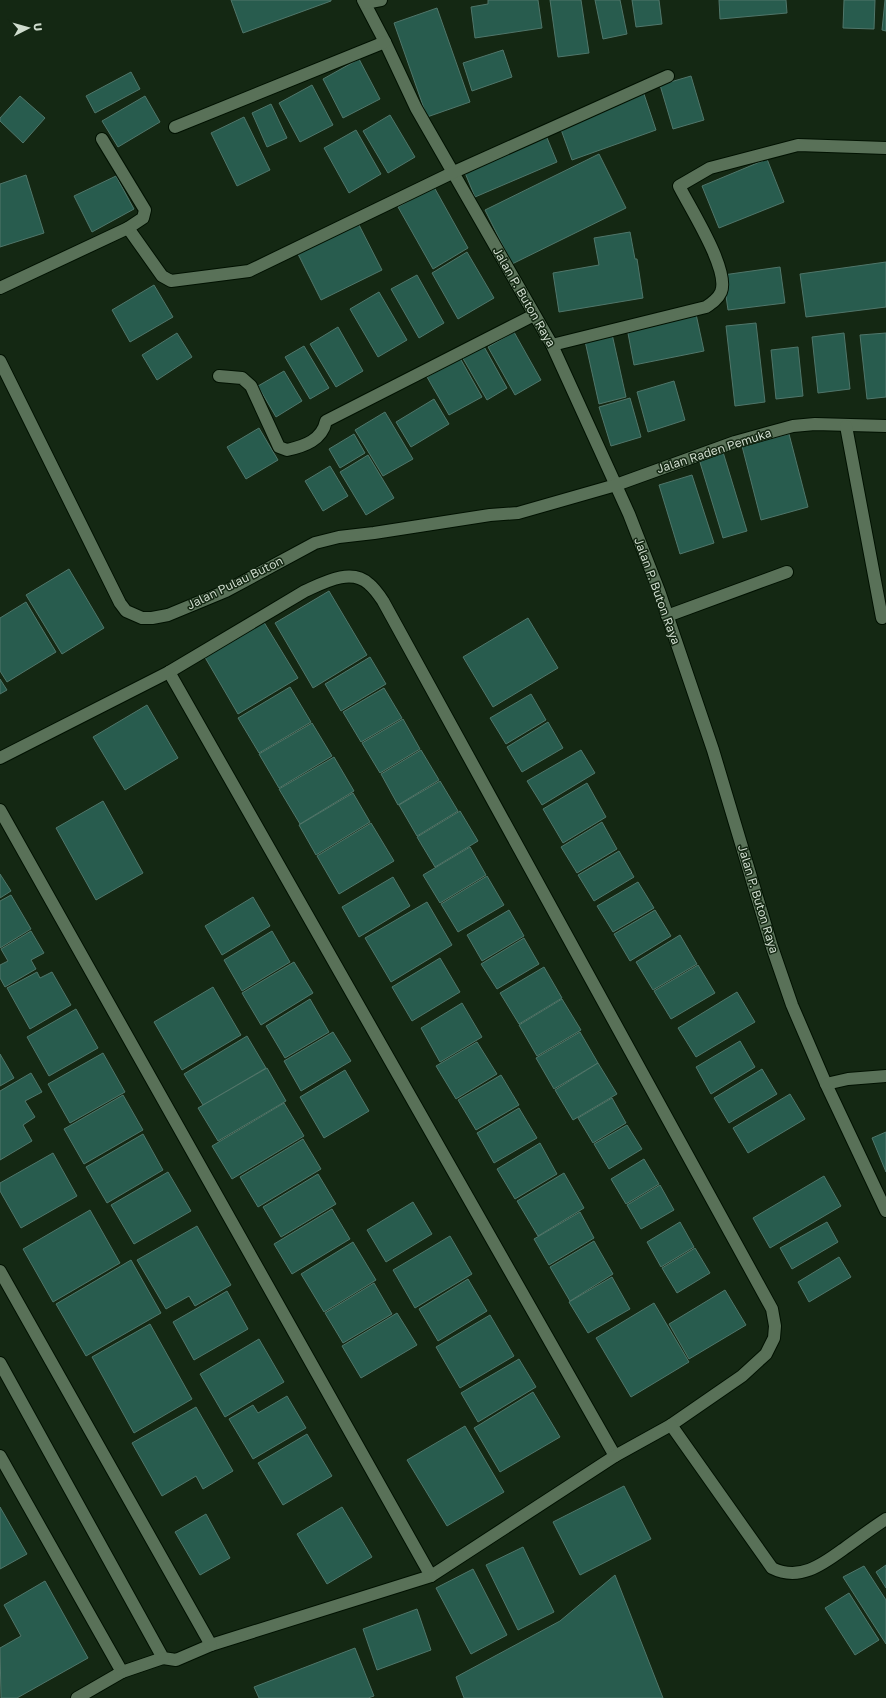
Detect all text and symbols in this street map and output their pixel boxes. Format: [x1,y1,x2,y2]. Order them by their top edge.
north arrow [8,8,48,48]
text: U [32,22,45,32]
street label: Jalan P. Buton Raya [490,244,559,349]
street label: Jalan Raden Pemuka [654,425,773,476]
street label: Jalan P. Buton Raya [631,535,684,646]
street label: Jalan Pulau Buton [184,553,285,612]
street label: Jalan P. Buton Raya [735,843,782,955]

